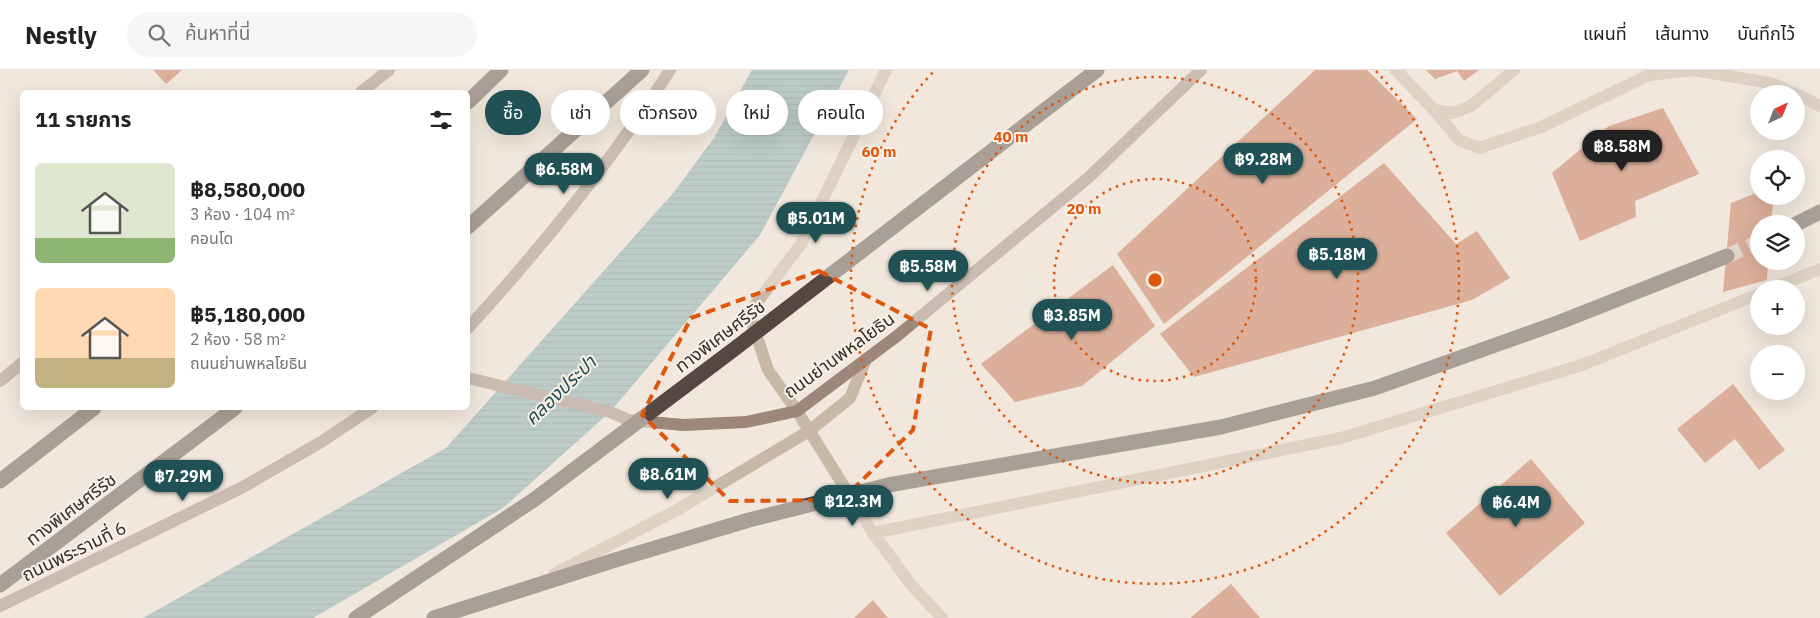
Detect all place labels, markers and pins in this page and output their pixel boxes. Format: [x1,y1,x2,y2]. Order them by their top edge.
pin: ฿8.58M [1581,129,1663,172]
pin: ฿9.28M [1222,142,1304,185]
pin: ฿6.58M [523,152,605,195]
pin: ฿5.01M [775,202,857,244]
pin: ฿5.18M [1296,238,1378,280]
pin: ฿5.58M [887,250,969,292]
centre of rings [1146,271,1164,289]
pin: ฿3.85M [1031,298,1113,341]
pin: ฿8.61M [627,458,709,500]
pin: ฿7.29M [142,460,224,502]
pin: ฿12.3M [812,484,894,527]
pin: ฿6.4M [1481,486,1551,528]

